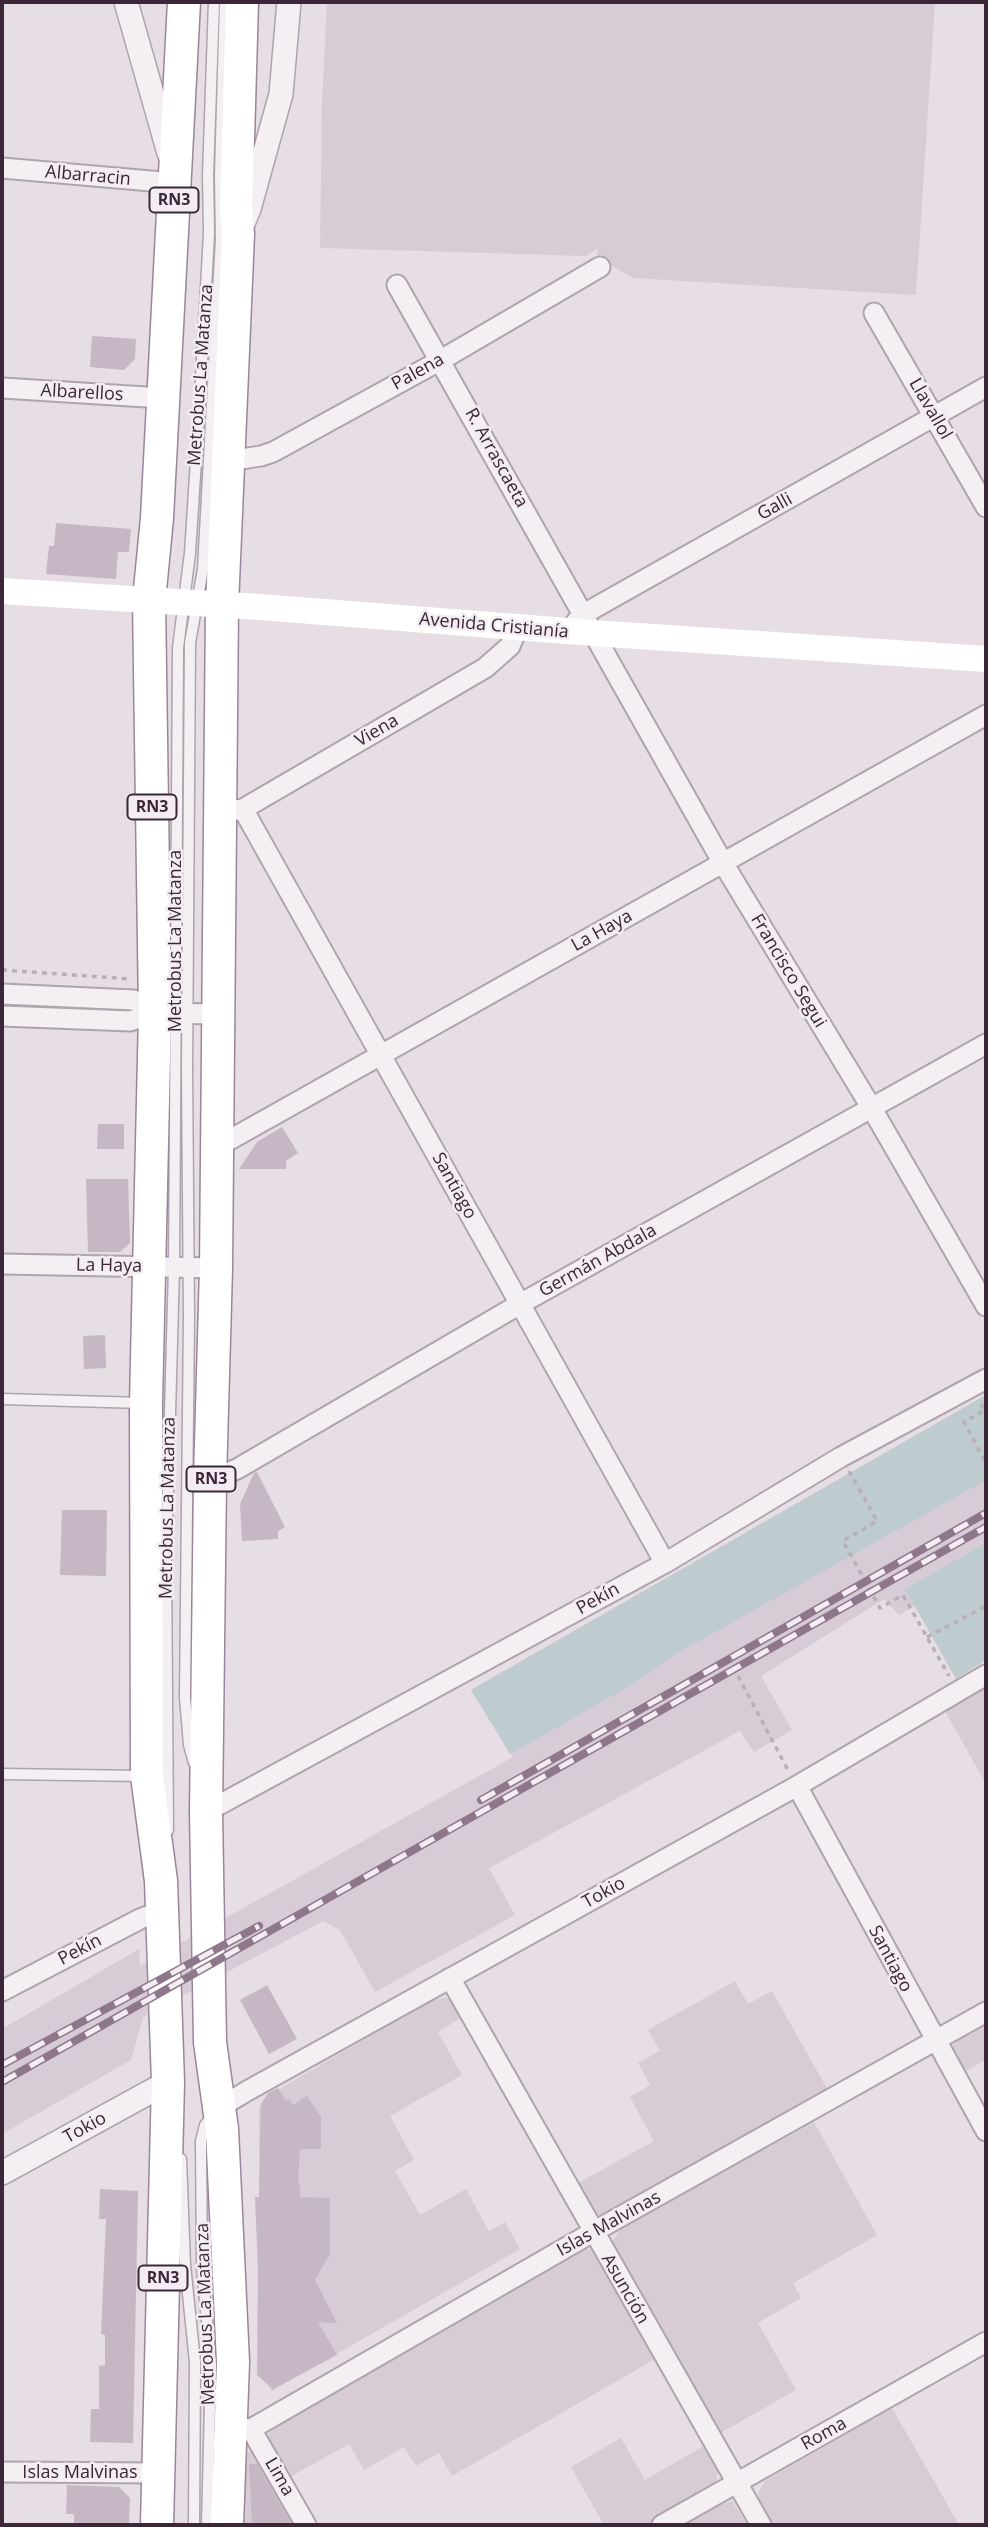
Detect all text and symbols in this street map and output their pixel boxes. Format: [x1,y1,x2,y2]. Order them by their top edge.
street label: Albarracin [44,161,132,191]
road number: RN3 [150,188,198,212]
street label: Metrobus La Matanza [184,283,218,467]
street label: Palena [388,349,448,395]
street label: Llavallol [904,374,956,444]
street label: Albarellos [40,380,124,406]
street label: R. Arrascaeta [460,405,532,511]
street label: Galli [754,489,796,525]
street label: Avenida Cristianía [418,609,570,643]
street label: Viena [351,710,403,752]
road number: RN3 [128,794,176,820]
street label: Metrobus La Matanza [165,850,187,1032]
street label: La Haya [568,905,636,957]
street label: Francisco Segui [746,910,830,1032]
street label: Santiago [427,1149,481,1223]
street label: Germán Abdala [536,1220,660,1302]
street label: La Haya [76,1255,142,1277]
street label: Metrobus La Matanza [156,1417,180,1599]
road number: RN3 [186,1466,235,1492]
street label: Pekín [573,1578,623,1620]
street label: Tokio [579,1873,629,1913]
street label: Santiago [863,1922,917,1996]
street label: Pekín [55,1930,105,1970]
street label: Tokio [60,2108,110,2148]
street label: Islas Malvinas [553,2187,665,2261]
street label: Metrobus La Matanza [192,2222,220,2406]
street label: Asunción [596,2250,654,2328]
road number: RN3 [138,2266,188,2290]
street label: Roma [798,2413,850,2455]
street label: Lima [259,2454,299,2500]
street label: Islas Malvinas [22,2462,138,2484]

